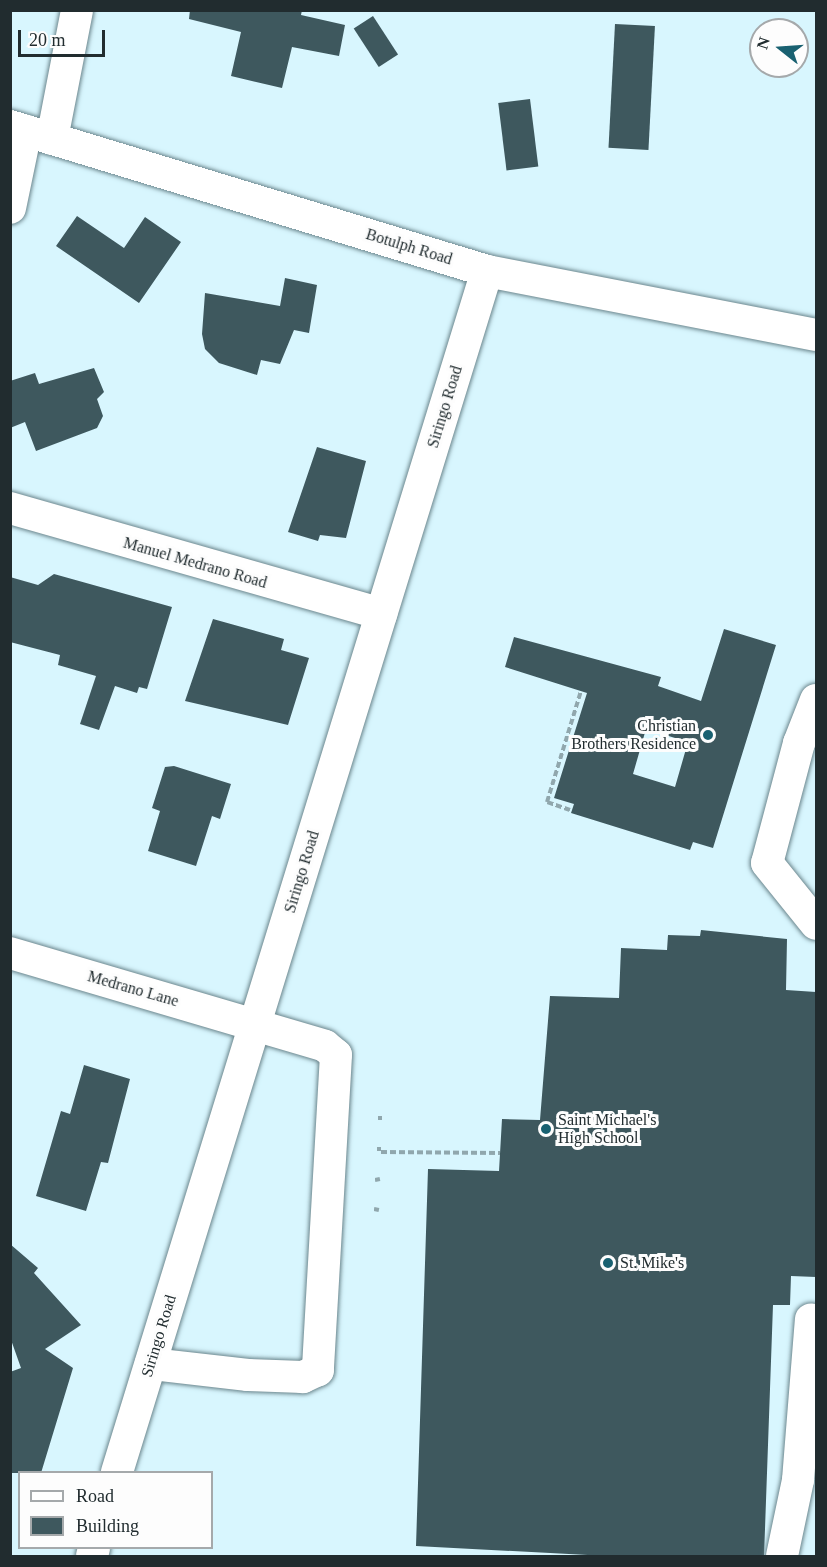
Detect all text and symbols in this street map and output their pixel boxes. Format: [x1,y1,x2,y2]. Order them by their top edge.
scale bar [21,18,108,56]
north arrow [749,18,809,78]
text: 20 m [29,30,66,50]
text: N [753,35,773,51]
street label: Botulph Road [363,225,455,269]
street label: Siringo Road [423,364,467,450]
street label: Manuel Medrano Road [121,533,269,593]
place label: Christian Brothers Residence [571,716,696,754]
marker: Christian Brothers Residence [701,728,715,742]
street label: Siringo Road [280,829,324,915]
street label: Medrano Lane [85,967,181,1011]
place label: Saint Michael's High School [558,1110,656,1148]
marker: Saint Michael's High School [539,1122,553,1136]
place label: St. Mike's [620,1253,684,1273]
marker: St. Mike's [601,1256,615,1270]
street label: Siringo Road [137,1293,181,1379]
legend [18,1471,213,1549]
text: Road [76,1486,114,1506]
text: Building [76,1516,139,1536]

